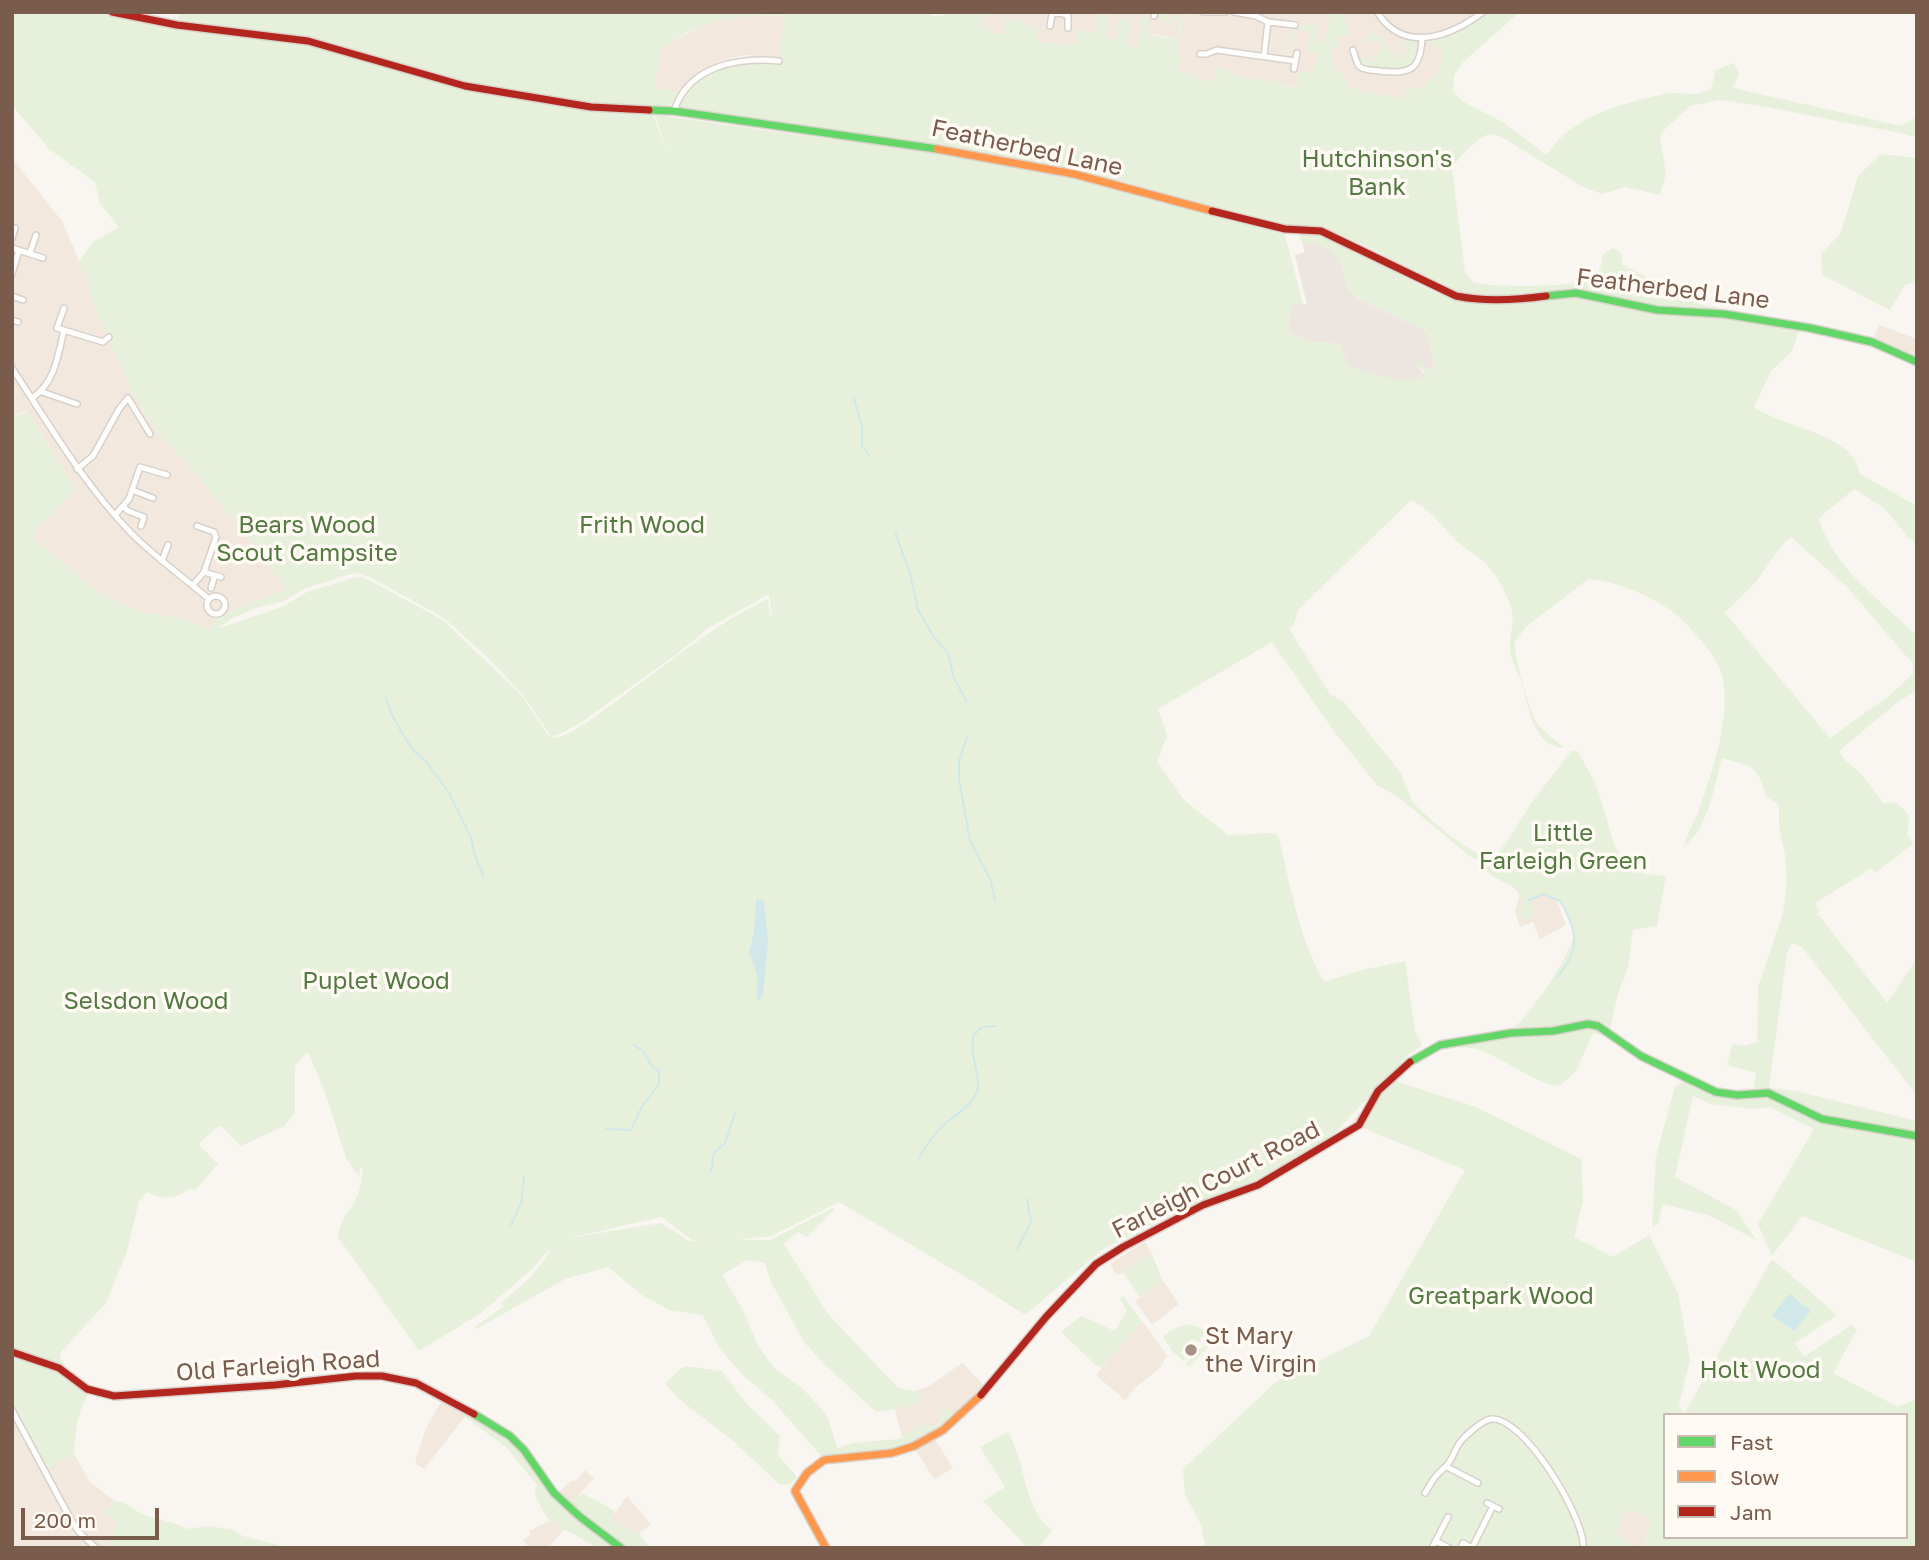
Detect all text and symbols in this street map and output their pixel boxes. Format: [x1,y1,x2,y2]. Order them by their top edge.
street label: Featherbed Lane [929,114,1125,182]
park label: Hutchinson's Bank [1301,145,1453,201]
street label: Featherbed Lane [1575,263,1771,315]
park label: Bears Wood Scout Campsite [216,511,398,567]
park label: Frith Wood [579,511,705,539]
park label: Little Farleigh Green [1479,819,1647,875]
park label: Puplet Wood [302,967,450,995]
park label: Selsdon Wood [63,987,229,1015]
street label: Farleigh Court Road [1107,1115,1325,1245]
park label: Greatpark Wood [1408,1282,1594,1310]
place label: St Mary the Virgin [1205,1322,1317,1378]
marker: St Mary the Virgin [1183,1342,1199,1358]
street label: Old Farleigh Road [175,1344,381,1388]
park label: Holt Wood [1699,1356,1821,1384]
legend [1663,1413,1908,1539]
text: Fast [1730,1429,1773,1455]
text: Slow [1730,1464,1779,1490]
scale bar [24,1494,163,1538]
text: Jam [1730,1499,1772,1525]
text: 200 m [34,1507,96,1533]

